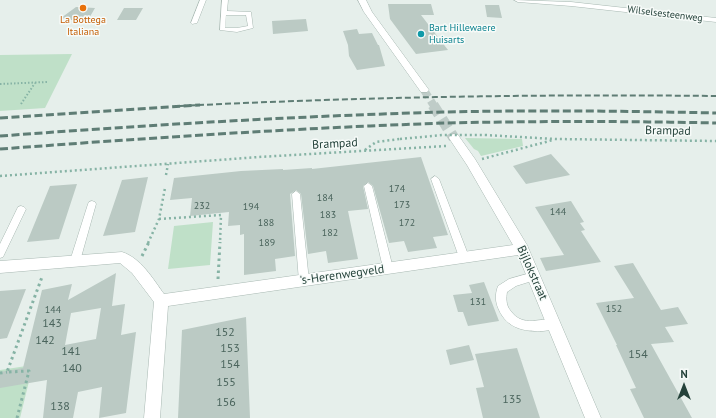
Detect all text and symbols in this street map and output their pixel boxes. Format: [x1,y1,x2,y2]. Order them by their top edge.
marker: La Bottega Italiana [78,3,88,13]
street label: Wilselsesteenweg [627,3,703,25]
place label: La Bottega Italiana [60,14,106,38]
place label: Bart Hillewaere Huisarts [429,22,496,46]
marker: Bart Hillewaere Huisarts [416,29,426,39]
street label: Brampad [645,123,691,139]
street label: Brampad [312,136,358,152]
house number: 174 [389,183,405,195]
house number: 184 [317,192,333,204]
house number: 173 [394,199,410,211]
house number: 232 [194,200,210,212]
house number: 194 [243,201,259,213]
house number: 144 [550,206,566,218]
house number: 183 [320,209,336,221]
house number: 188 [258,217,274,229]
house number: 172 [399,217,415,229]
house number: 182 [322,227,338,239]
house number: 189 [259,237,275,249]
street label: Bijlokstraat [514,243,550,303]
street label: 's-Herenwegveld [299,262,385,288]
house number: 131 [470,296,486,308]
house number: 152 [606,303,622,315]
house number: 144 [45,304,61,316]
house number: 143 [42,317,62,331]
house number: 152 [215,326,235,340]
house number: 142 [35,334,55,348]
house number: 153 [220,342,240,356]
house number: 141 [61,345,81,359]
house number: 154 [628,348,648,362]
house number: 154 [220,358,240,372]
house number: 140 [62,362,82,376]
north arrow [664,366,704,406]
text: N [680,367,688,381]
house number: 155 [216,376,236,390]
house number: 135 [502,393,522,407]
house number: 156 [216,396,236,410]
house number: 138 [50,400,70,414]

